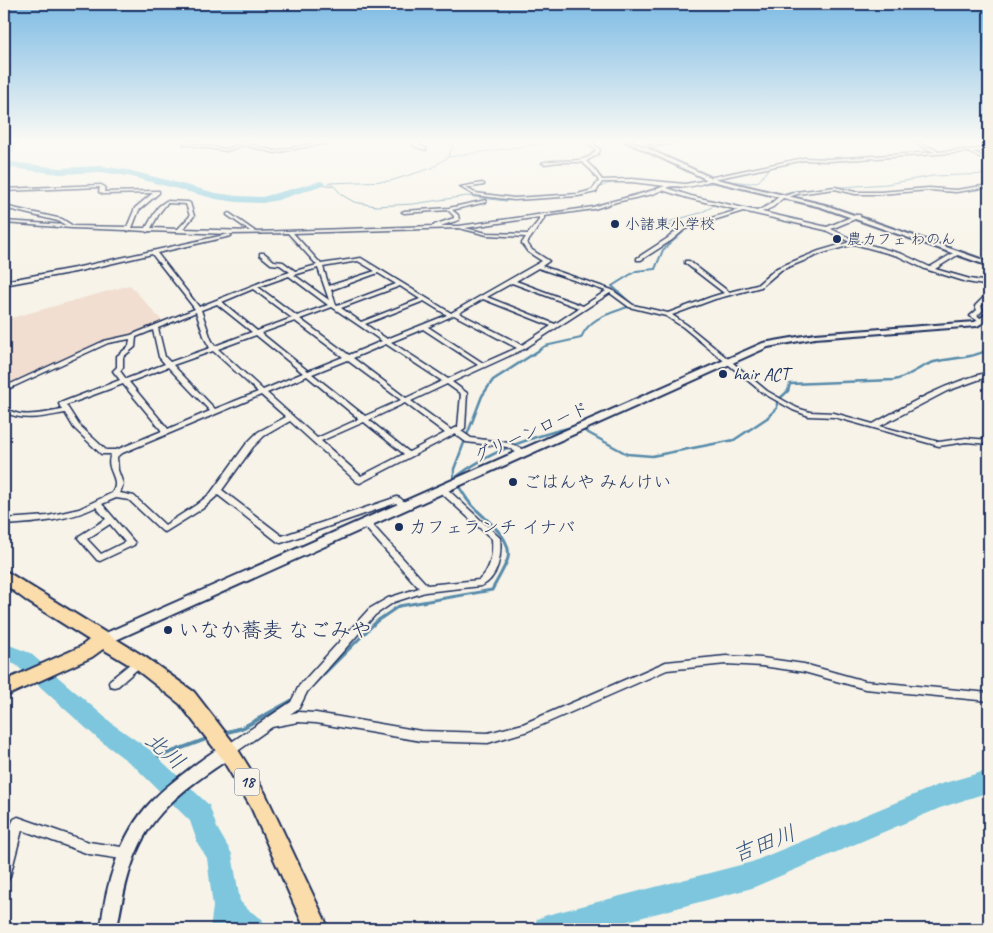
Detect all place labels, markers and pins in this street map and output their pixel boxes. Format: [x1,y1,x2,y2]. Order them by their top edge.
place label: 小諸東小学校 [625,215,715,234]
marker: 小諸東小学校 [609,218,621,230]
place label: 農カフェ わのん [847,230,956,249]
marker: 農カフェ わのん [831,233,843,245]
place label: hair ACT [733,363,793,385]
marker: hair ACT [717,368,729,380]
place label: ごはんや みんけい [523,471,671,493]
marker: ごはんや みんけい [507,476,519,488]
place label: カフェランチ イナバ [409,516,575,538]
marker: カフェランチ イナバ [393,521,405,533]
place label: いなか蕎麦 なごみや [178,617,372,643]
marker: いなか蕎麦 なごみや [162,624,174,636]

